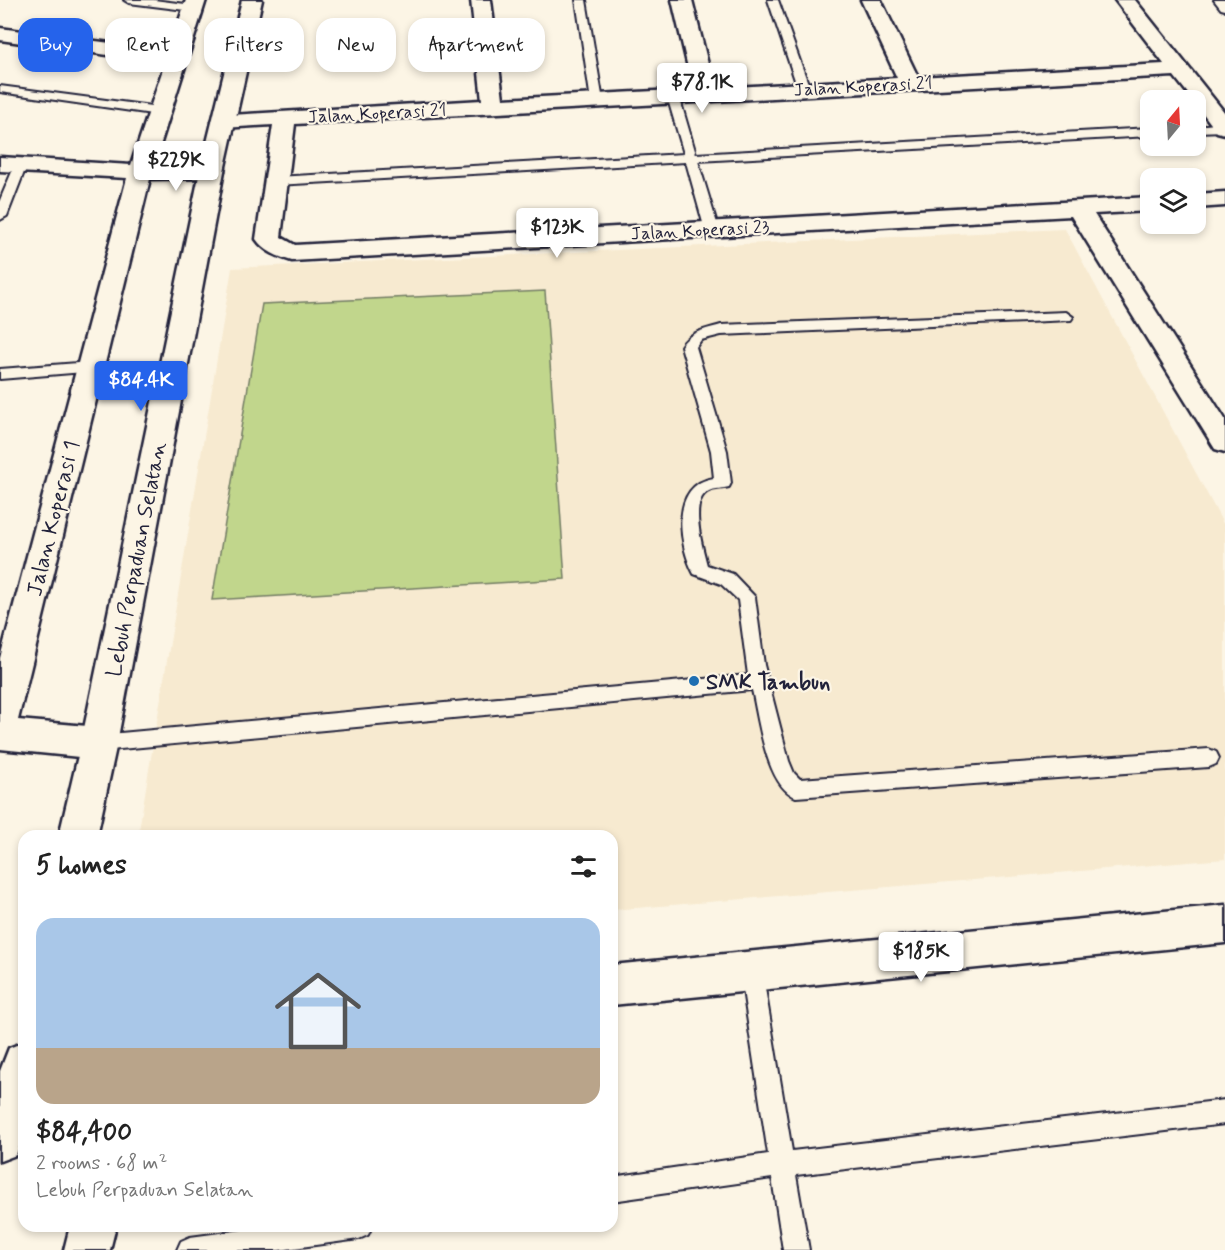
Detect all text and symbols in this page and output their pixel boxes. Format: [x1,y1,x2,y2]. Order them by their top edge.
chip: Buy [18,18,93,72]
chip: Rent [105,18,192,72]
chip: Filters [204,18,304,72]
chip: New [316,18,396,72]
chip: Apartment [408,18,545,72]
pin: $78.1K [653,63,751,114]
text: $78.1K [671,69,733,96]
street label: Jalan Koperasi 21 [793,71,933,103]
north arrow [1140,90,1206,156]
map controls [1140,90,1206,234]
street label: Jalan Koperasi 21 [307,98,447,130]
pin: $229K [134,141,218,192]
text: $229K [148,147,204,174]
button: layers [1140,168,1206,234]
pin: $123K [515,208,599,259]
text: $123K [530,214,584,241]
street label: Jalan Koperasi 23 [630,215,770,247]
pin: $84.4K [92,361,190,412]
text: $84.4K [108,367,174,394]
street label: Jalan Koperasi 1 [21,438,87,599]
street label: Lebuh Perpaduan Selatan [100,440,173,679]
place label: SMK Tambun [706,669,830,697]
marker: SMK Tambun [687,674,701,688]
text: 5 homes [36,849,127,883]
icon: filters [567,850,600,883]
pin: $185K [879,932,963,983]
text: $185K [893,938,949,965]
icon: home [264,957,372,1065]
text: $84,400 [36,1116,132,1150]
text: 2 rooms · 68 m² [36,1150,167,1177]
text: Lebuh Perpaduan Selatan [36,1177,253,1204]

